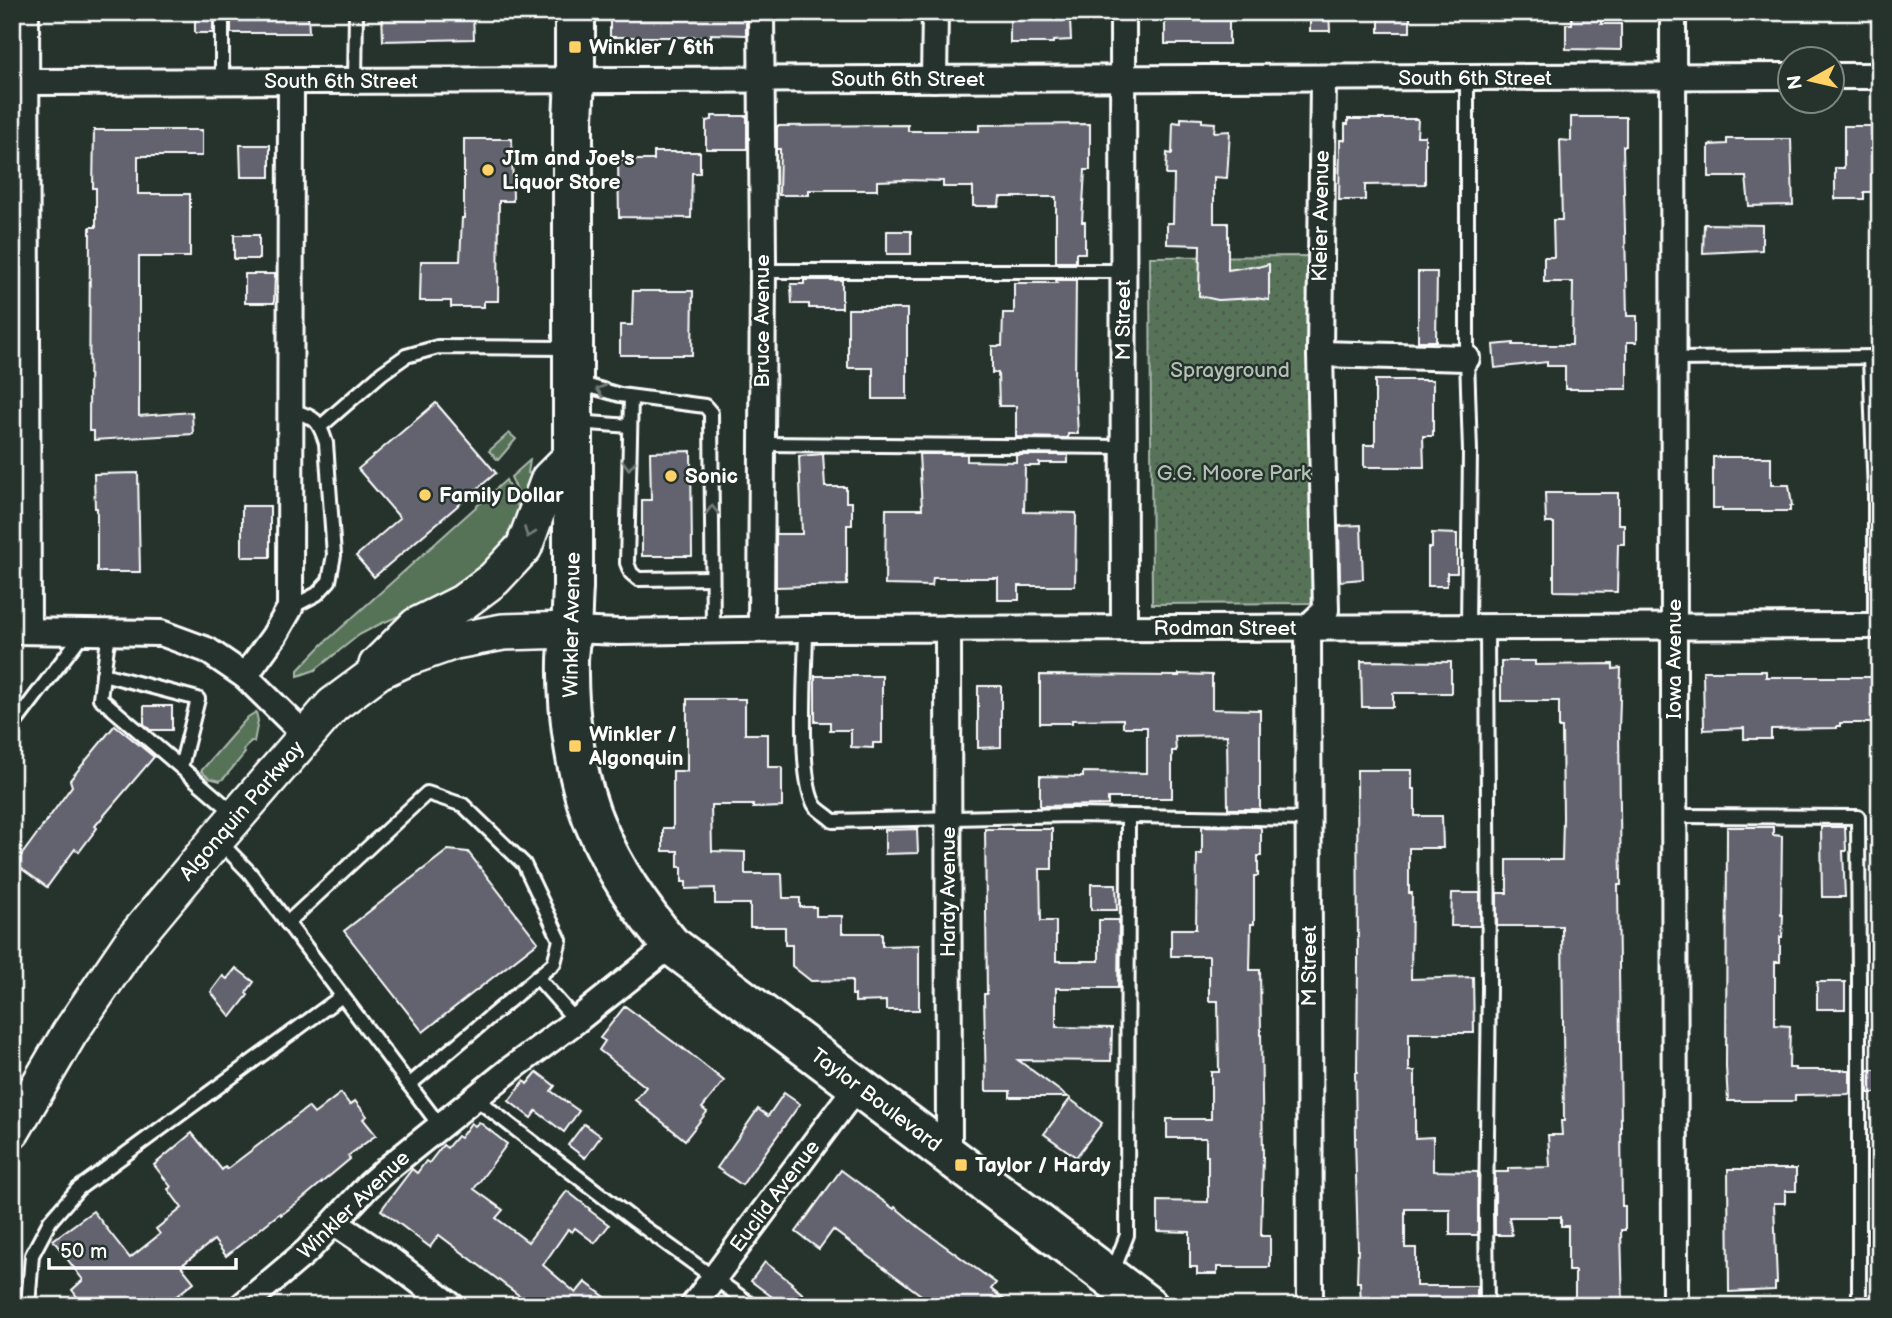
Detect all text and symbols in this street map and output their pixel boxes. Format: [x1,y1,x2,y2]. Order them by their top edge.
place label: Winkler / 6th [589,35,714,60]
marker: Winkler / 6th [567,39,583,55]
north arrow [1776,46,1846,116]
street label: South 6th Street [1398,66,1552,91]
street label: South 6th Street [831,67,985,92]
street label: South 6th Street [264,69,418,94]
text: N [1783,73,1808,91]
place label: JIm and Joe's Liquor Store [502,146,635,195]
street label: Kleier Avenue [1307,150,1335,282]
marker: JIm and Joe's Liquor Store [480,162,496,178]
street label: Bruce Avenue [750,254,775,388]
street label: M Street [1111,279,1136,361]
park label: Sprayground [1170,358,1290,383]
one-way arrow [596,384,608,399]
one-way arrow [621,460,637,470]
park label: G.G. Moore Park [1157,461,1312,486]
place label: Sonic [685,464,738,489]
marker: Sonic [663,468,679,484]
place label: Family Dollar [439,483,564,508]
marker: Family Dollar [417,487,433,503]
one-way arrow [704,504,720,515]
one-way arrow [523,527,537,539]
street label: Winkler Avenue [558,552,586,698]
street label: Iowa Avenue [1662,599,1687,719]
street label: Rodman Street [1154,616,1297,641]
place label: Winkler / Algonquin [588,722,683,771]
street label: Algonquin Parkway [174,736,310,886]
marker: Winkler / Algonquin [567,738,583,754]
street label: Hardy Avenue [936,827,961,957]
street label: M Street [1297,925,1322,1007]
street label: Taylor Boulevard [806,1043,946,1157]
street label: Euclid Avenue [725,1135,825,1257]
street label: Winkler Avenue [293,1145,415,1265]
place label: Taylor / Hardy [975,1153,1111,1178]
marker: Taylor / Hardy [953,1157,969,1173]
scale bar [49,1227,236,1271]
text: 50 m [60,1239,107,1264]

